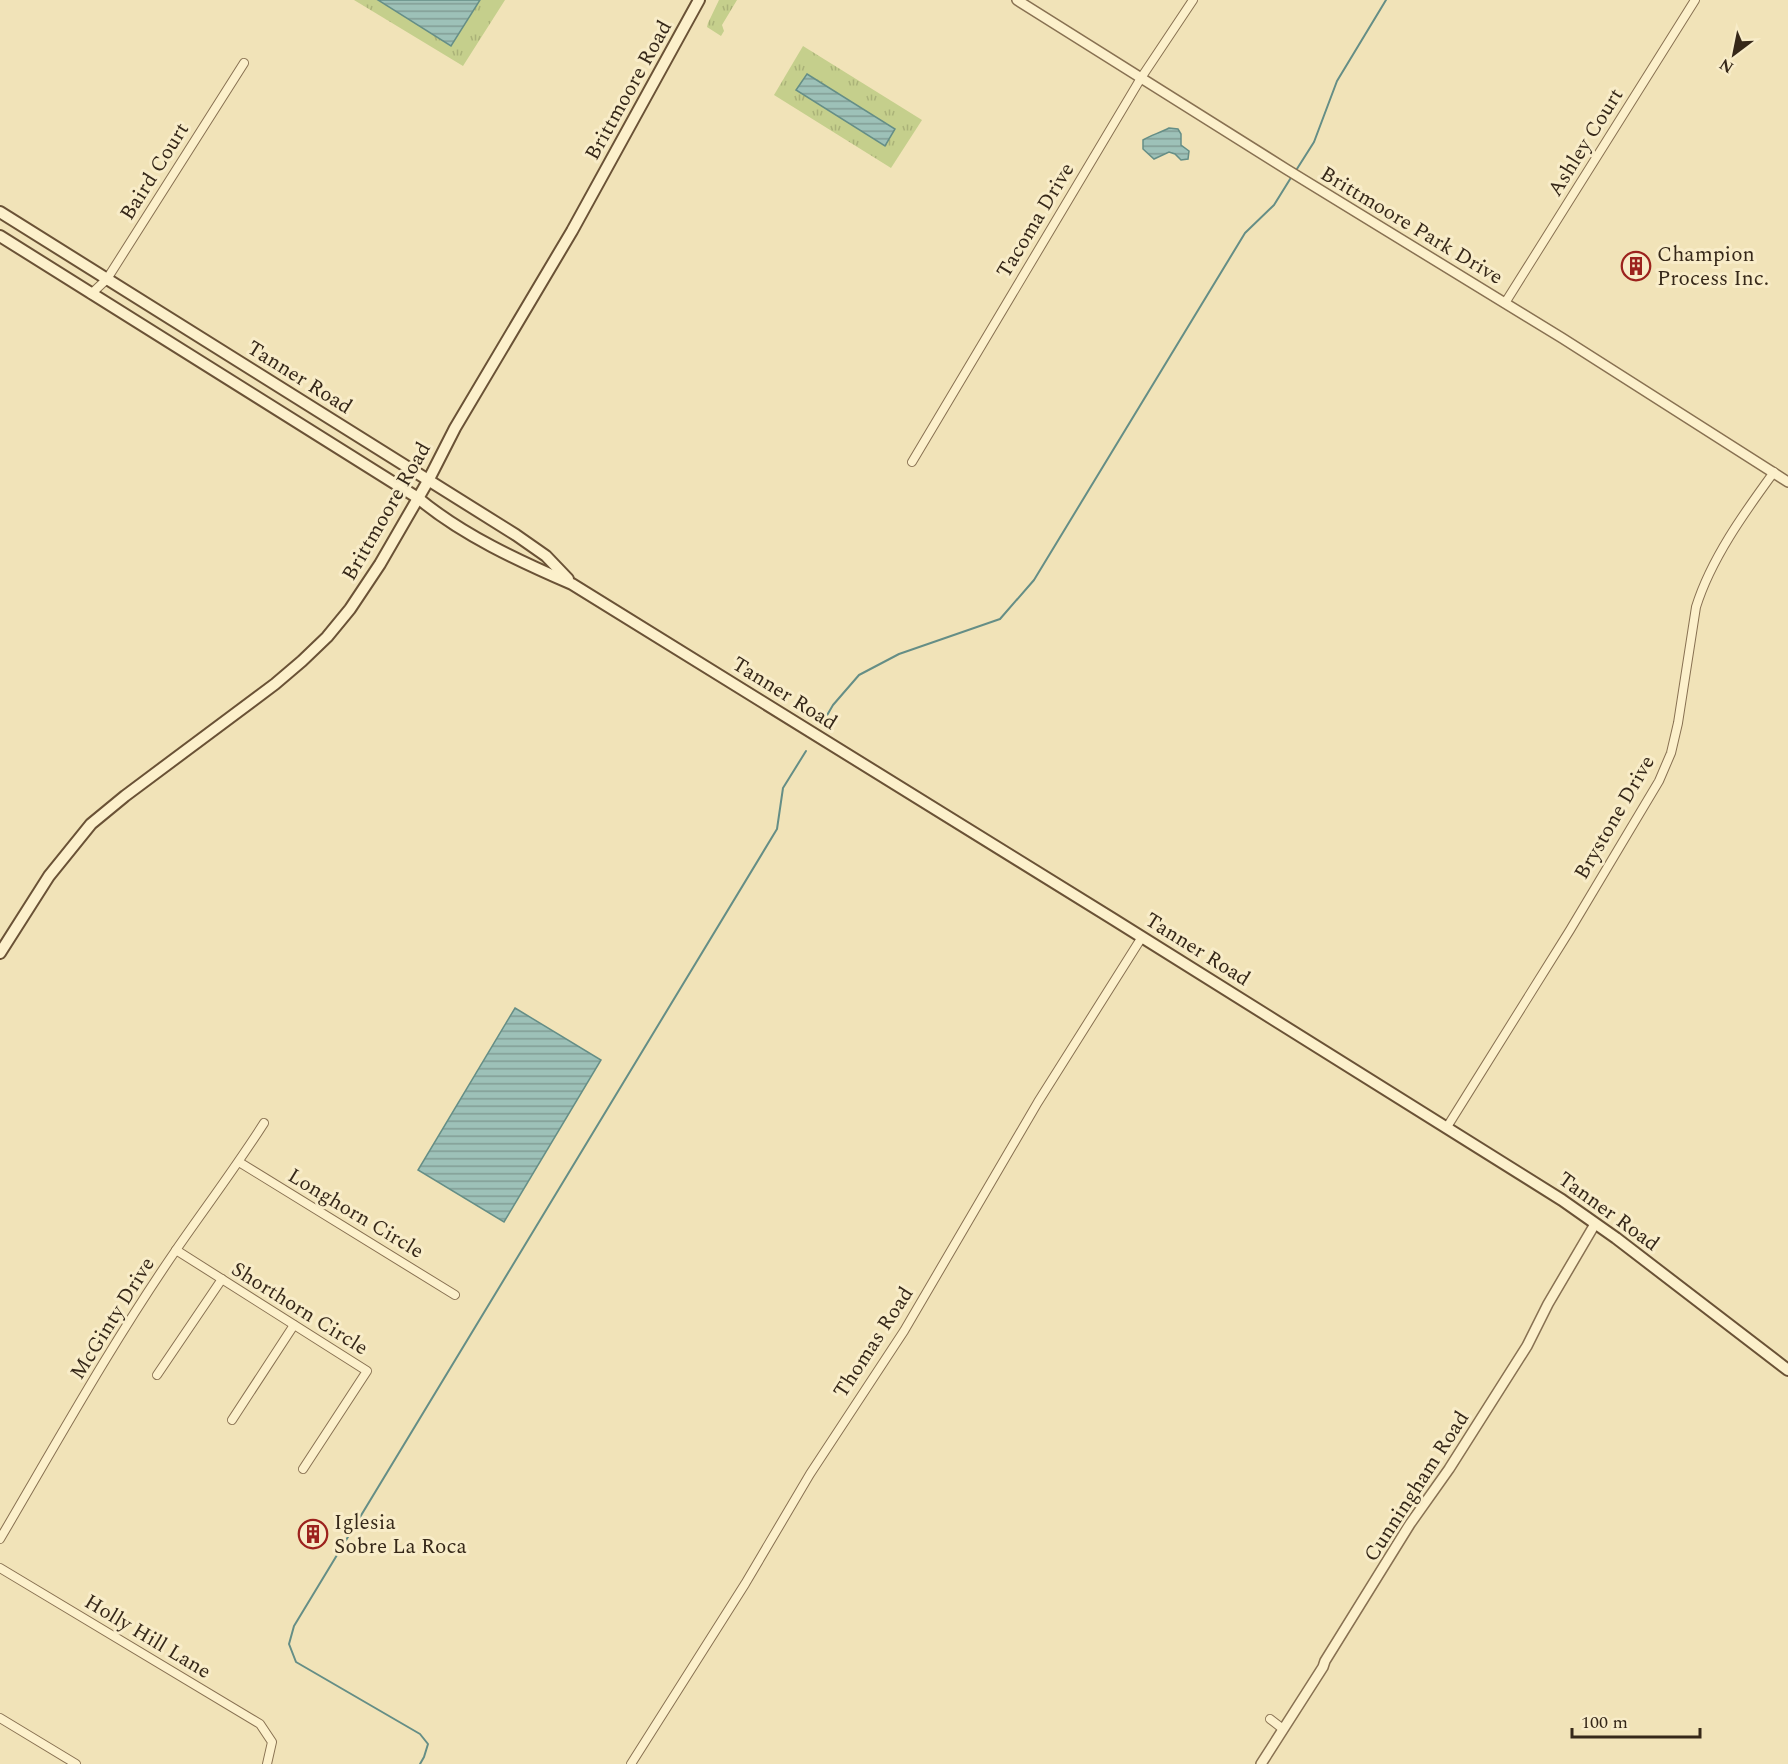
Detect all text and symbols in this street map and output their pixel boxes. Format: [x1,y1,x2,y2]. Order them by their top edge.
street label: Brittmoore Road [577,15,681,166]
north arrow [1704,24,1764,84]
text: N [1715,52,1738,80]
street label: Ashley Court [1540,82,1632,203]
street label: Baird Court [112,116,198,227]
street label: Tacoma Drive [989,157,1083,284]
street label: Brittmoore Park Drive [1314,158,1509,293]
place label: Champion Process Inc. [1657,239,1769,295]
building icon: Champion Process Inc. [1620,250,1652,282]
street label: Tanner Road [240,333,358,423]
street label: Brittmoore Road [334,436,440,587]
street label: Tanner Road [725,649,843,739]
street label: Brystone Drive [1566,749,1663,886]
street label: Tanner Road [1138,905,1256,995]
street label: Longhorn Circle [281,1161,430,1267]
street label: Tanner Road [1551,1164,1666,1260]
street label: McGinty Drive [62,1251,163,1386]
street label: Shorthorn Circle [225,1254,374,1364]
street label: Thomas Road [826,1280,922,1405]
street label: Cunningham Road [1356,1405,1478,1568]
place label: Iglesia Sobre La Roca [334,1507,467,1563]
building icon: Iglesia Sobre La Roca [297,1518,329,1550]
street label: Holly Hill Lane [78,1586,217,1687]
scale bar [1572,1701,1700,1739]
text: 100 m [1581,1709,1628,1736]

